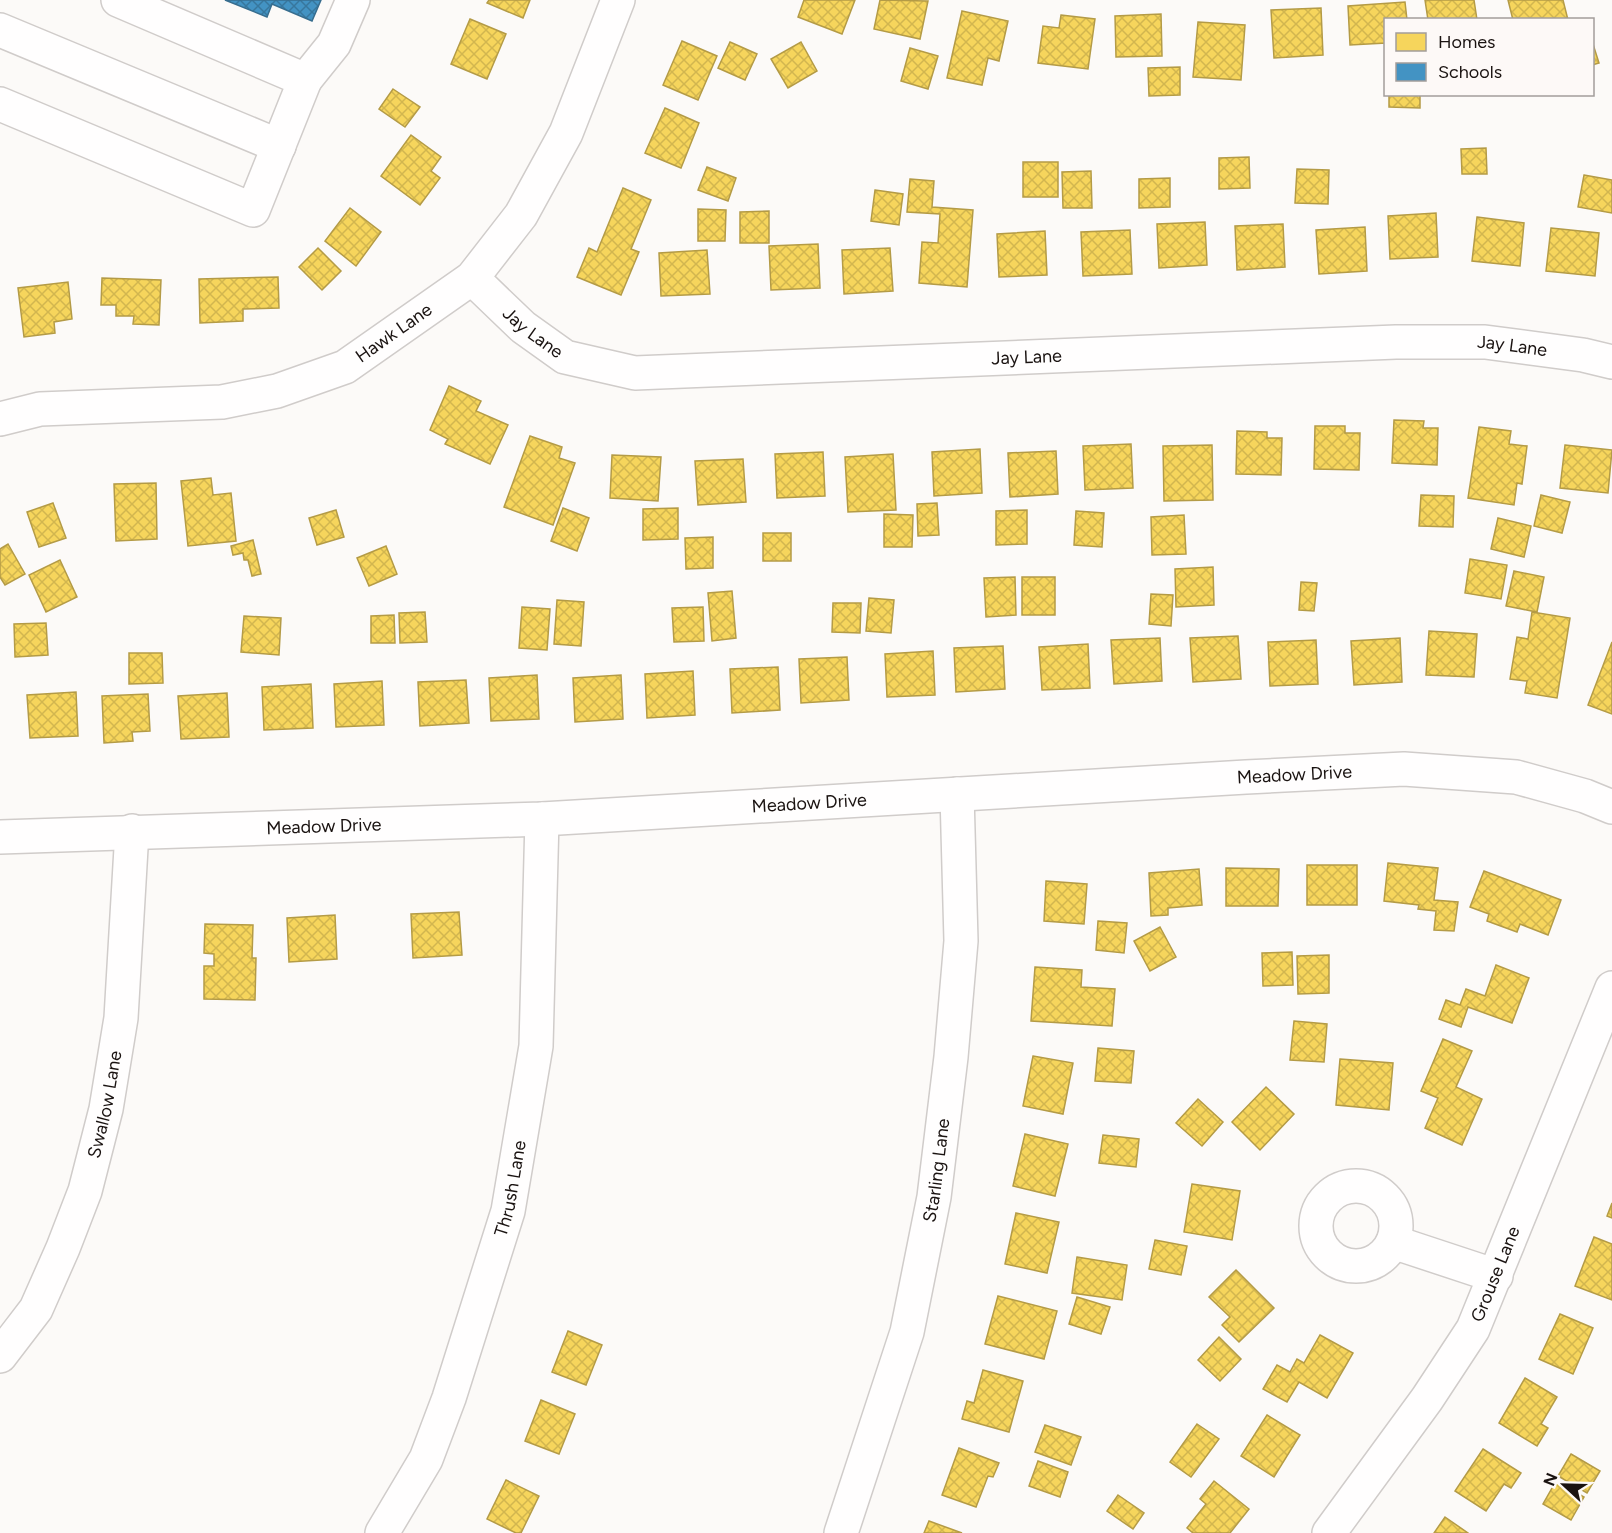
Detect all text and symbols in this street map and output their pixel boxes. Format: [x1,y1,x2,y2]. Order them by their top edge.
legend [1384,18,1594,96]
text: Homes [1438,31,1496,53]
text: Schools [1438,61,1502,83]
street label: Hawk Lane [351,298,436,367]
street label: Jay Lane [498,302,567,363]
street label: Jay Lane [1477,331,1549,361]
street label: Jay Lane [991,345,1062,369]
street label: Meadow Drive [1236,761,1353,789]
street label: Meadow Drive [751,789,868,817]
street label: Meadow Drive [266,813,382,839]
street label: Swallow Lane [83,1049,126,1160]
street label: Starling Lane [918,1117,954,1224]
street label: Thrush Lane [490,1139,531,1239]
street label: Grouse Lane [1466,1223,1525,1325]
north arrow [1534,1455,1594,1515]
text: N [1539,1470,1562,1489]

